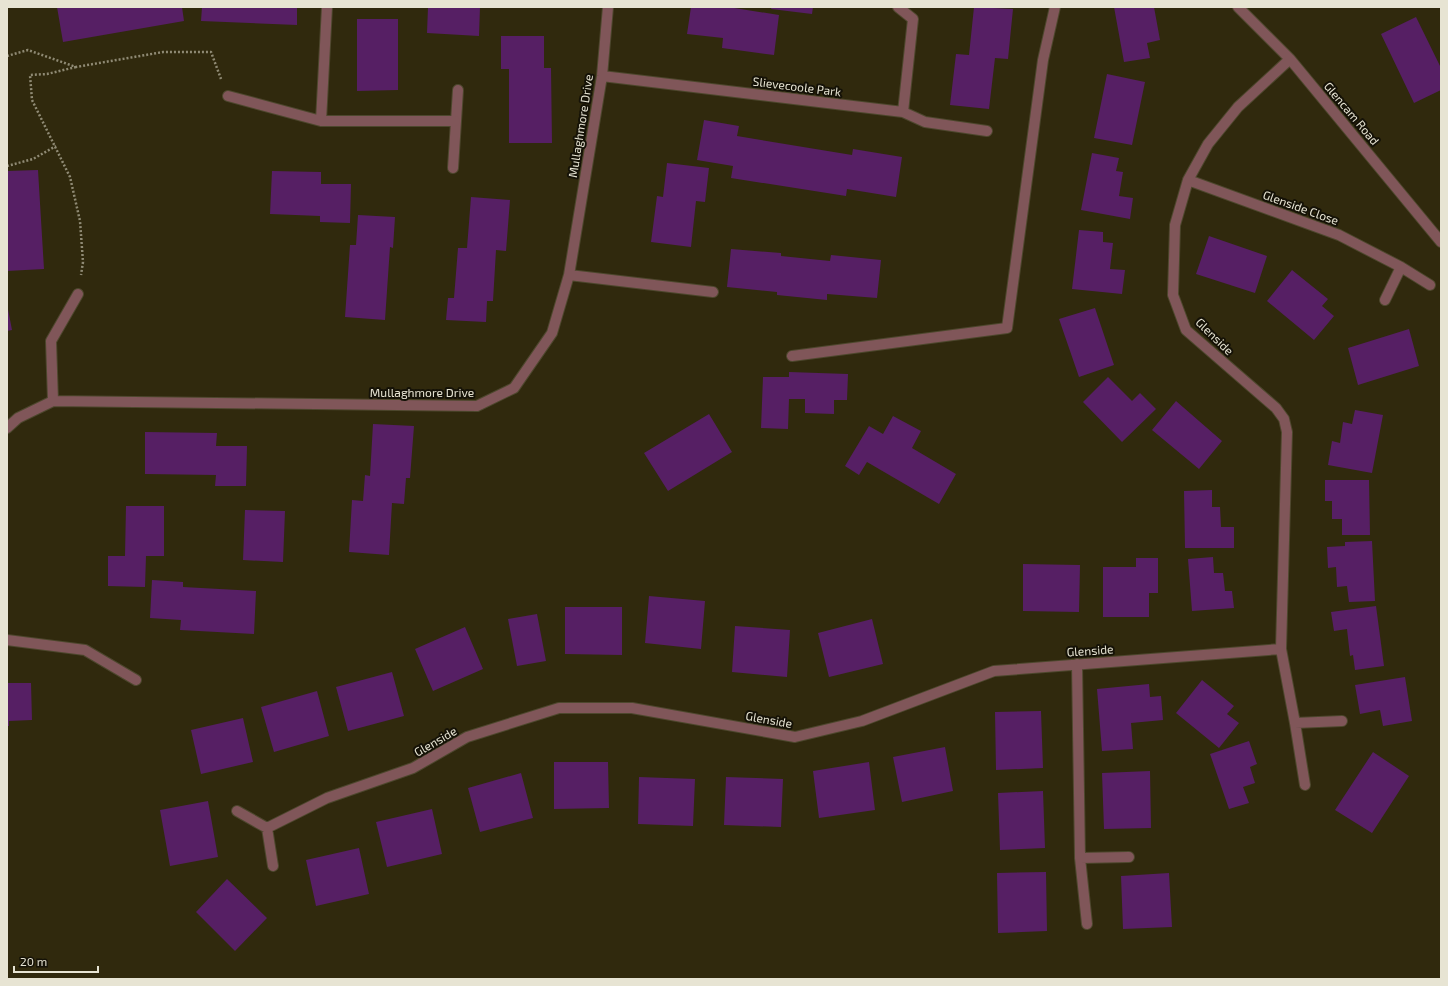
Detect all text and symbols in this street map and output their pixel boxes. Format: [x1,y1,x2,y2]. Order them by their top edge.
street label: Mullaghmore Drive [565,73,595,179]
street label: Slievecoole Park [752,74,842,98]
street label: Glencam Road [1322,79,1382,147]
street label: Glenside Close [1261,187,1341,227]
street label: Glenside [1193,315,1237,357]
street label: Mullaghmore Drive [370,385,474,399]
street label: Glenside [1066,641,1114,659]
street label: Glenside [745,708,793,730]
street label: Glenside [411,723,459,759]
scale bar [14,948,98,974]
text: 20 m [20,954,47,968]

